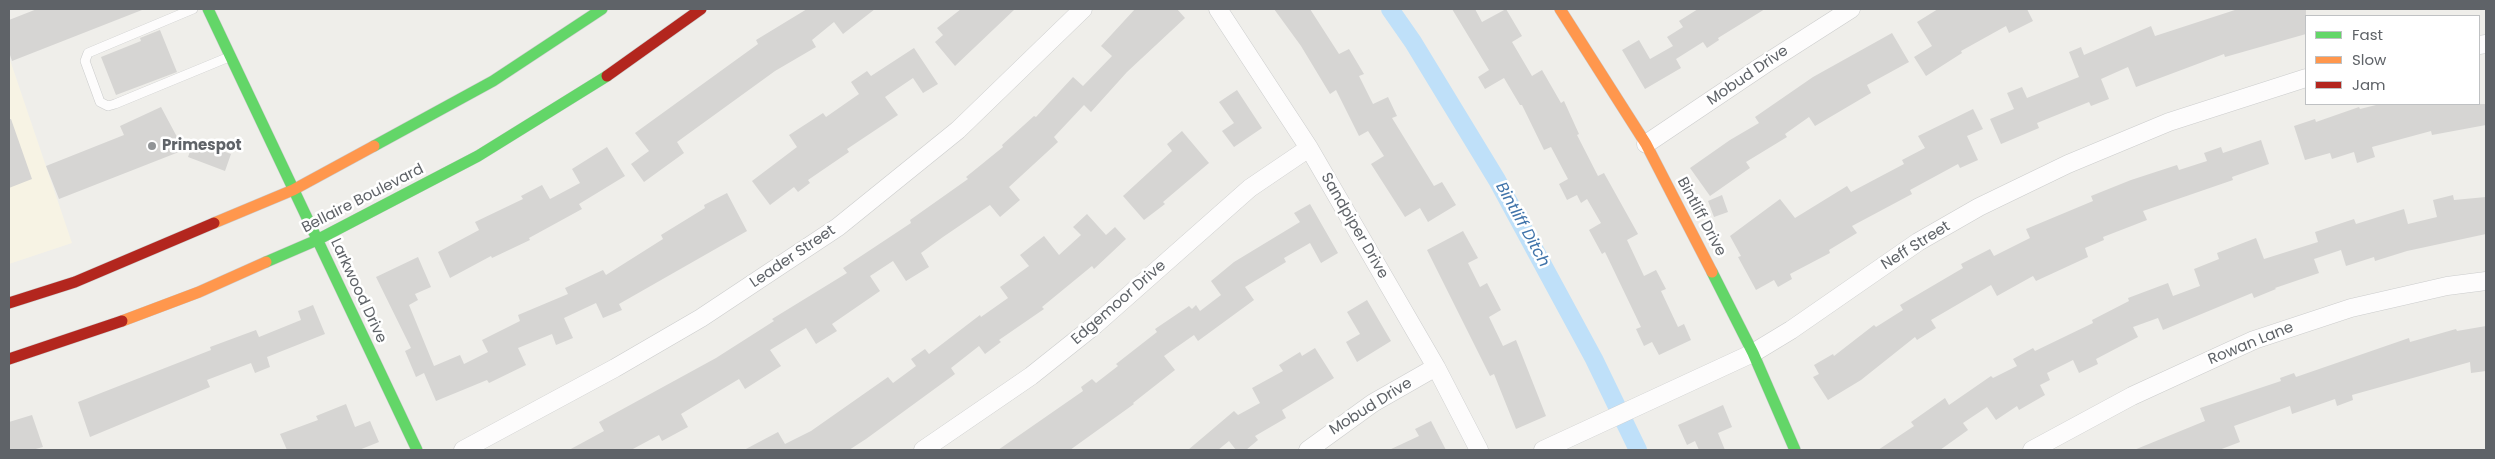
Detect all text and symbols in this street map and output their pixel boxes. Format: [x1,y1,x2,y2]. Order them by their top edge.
legend [2305,15,2480,105]
text: Fast [2352,24,2383,45]
street label: Mobud Drive [1704,42,1792,110]
text: Slow [2352,49,2386,70]
text: Jam [2352,74,2386,95]
place label: Primespot [162,137,242,155]
marker: Primespot [146,140,158,152]
street label: Bellaire Boulevard [299,161,427,237]
street label: Sandpiper Drive [1316,170,1392,282]
street label: Bintliff Drive [1673,174,1729,260]
water label: Bintliff Ditch [1491,179,1553,271]
street label: Neff Street [1878,218,1954,274]
street label: Leader Street [747,222,839,292]
street label: Larkwood Drive [326,236,390,346]
street label: Edgemoor Drive [1068,257,1170,349]
street label: Rowan Lane [2206,319,2296,369]
street label: Mobud Drive [1326,374,1416,440]

